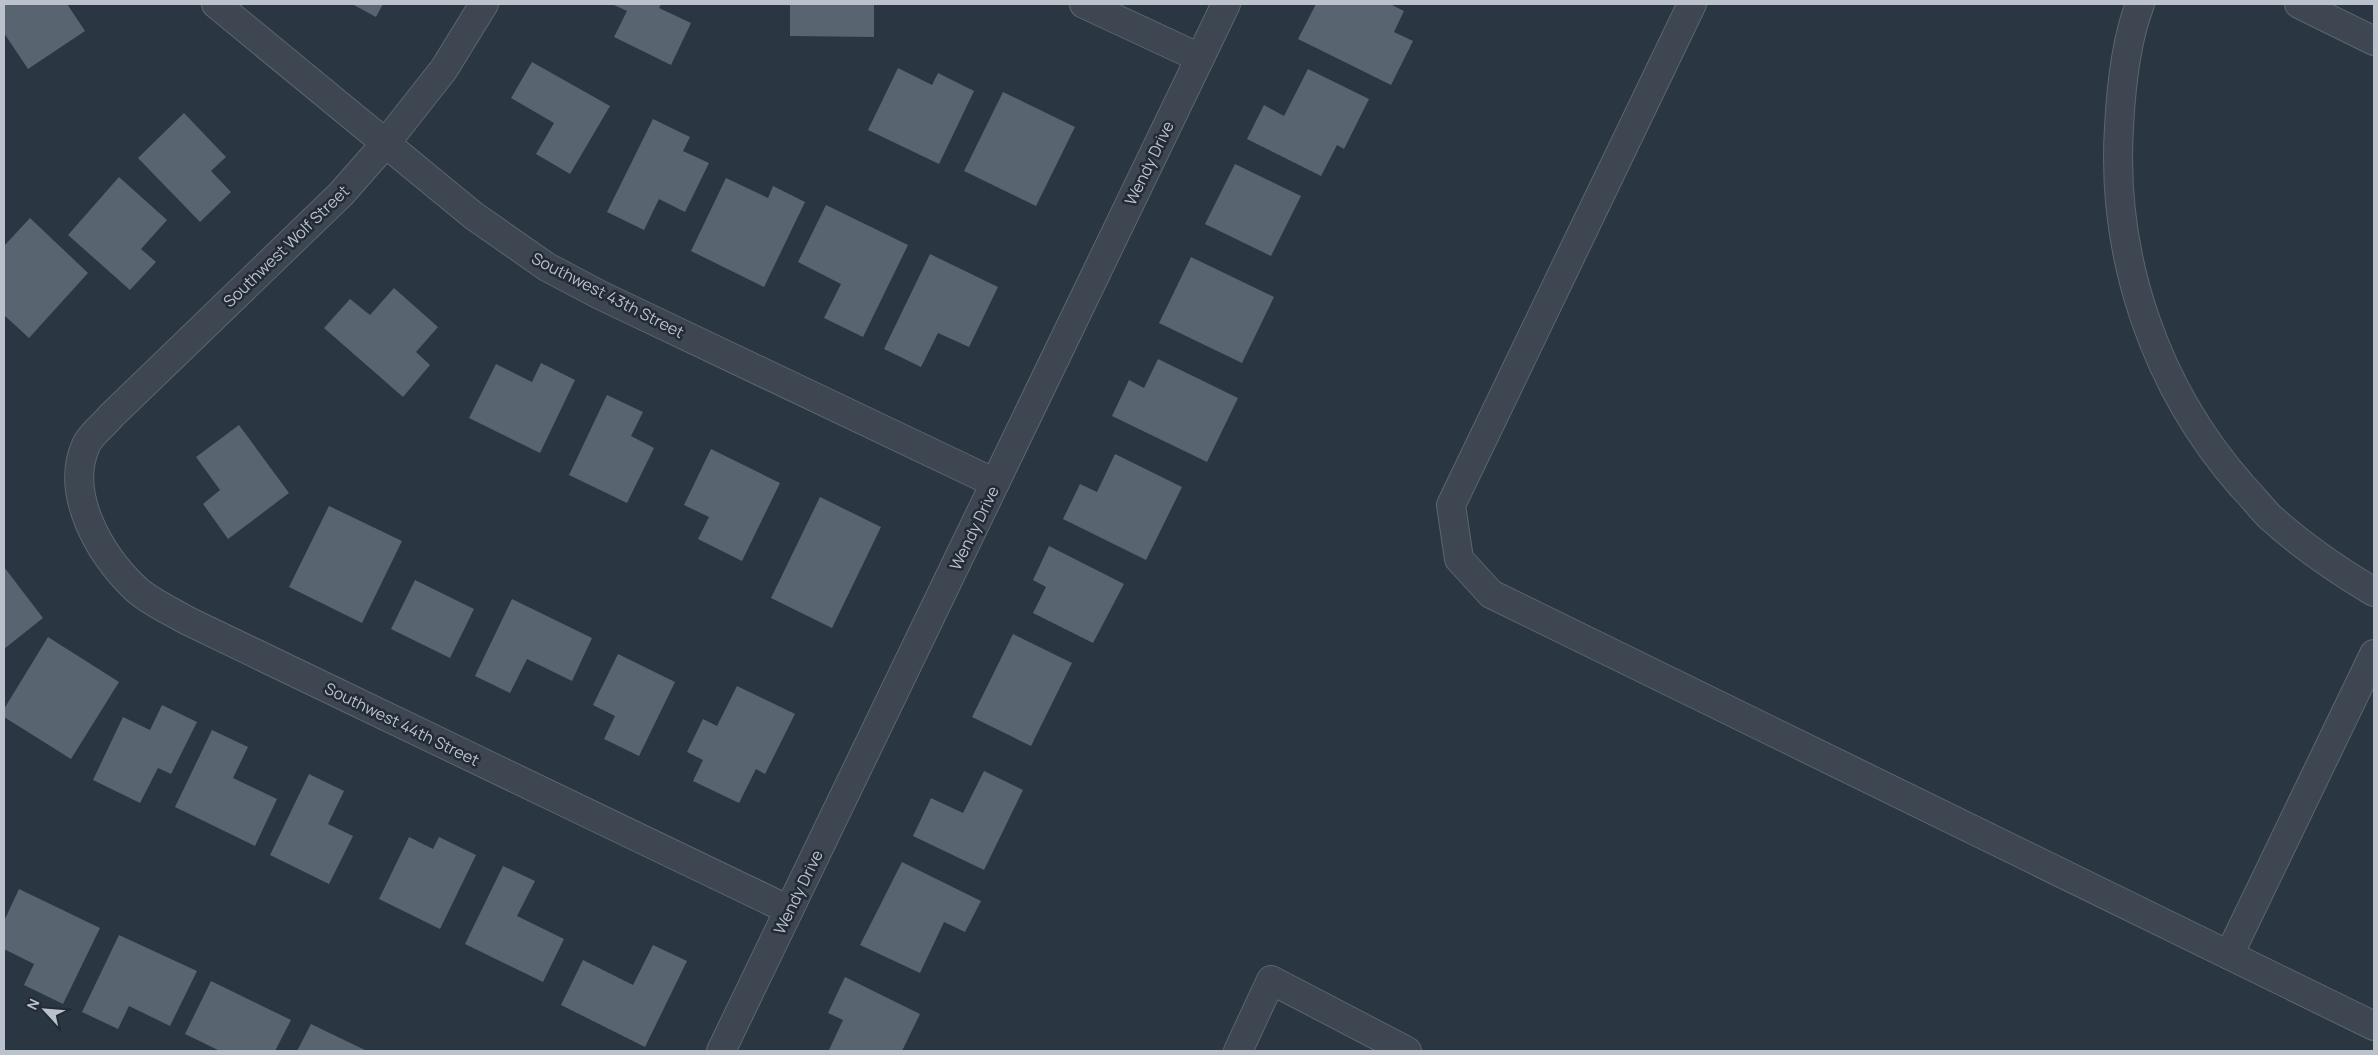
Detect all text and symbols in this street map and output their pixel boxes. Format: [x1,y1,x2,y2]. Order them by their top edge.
street label: Wendy Drive [1119,117,1179,209]
street label: Southwest Wolf Street [218,180,354,312]
street label: Southwest 43th Street [528,247,688,343]
street label: Wendy Drive [944,482,1004,574]
street label: Southwest 44th Street [321,677,483,771]
street label: Wendy Drive [768,846,828,938]
north arrow [20,985,70,1035]
text: N [22,995,44,1013]

